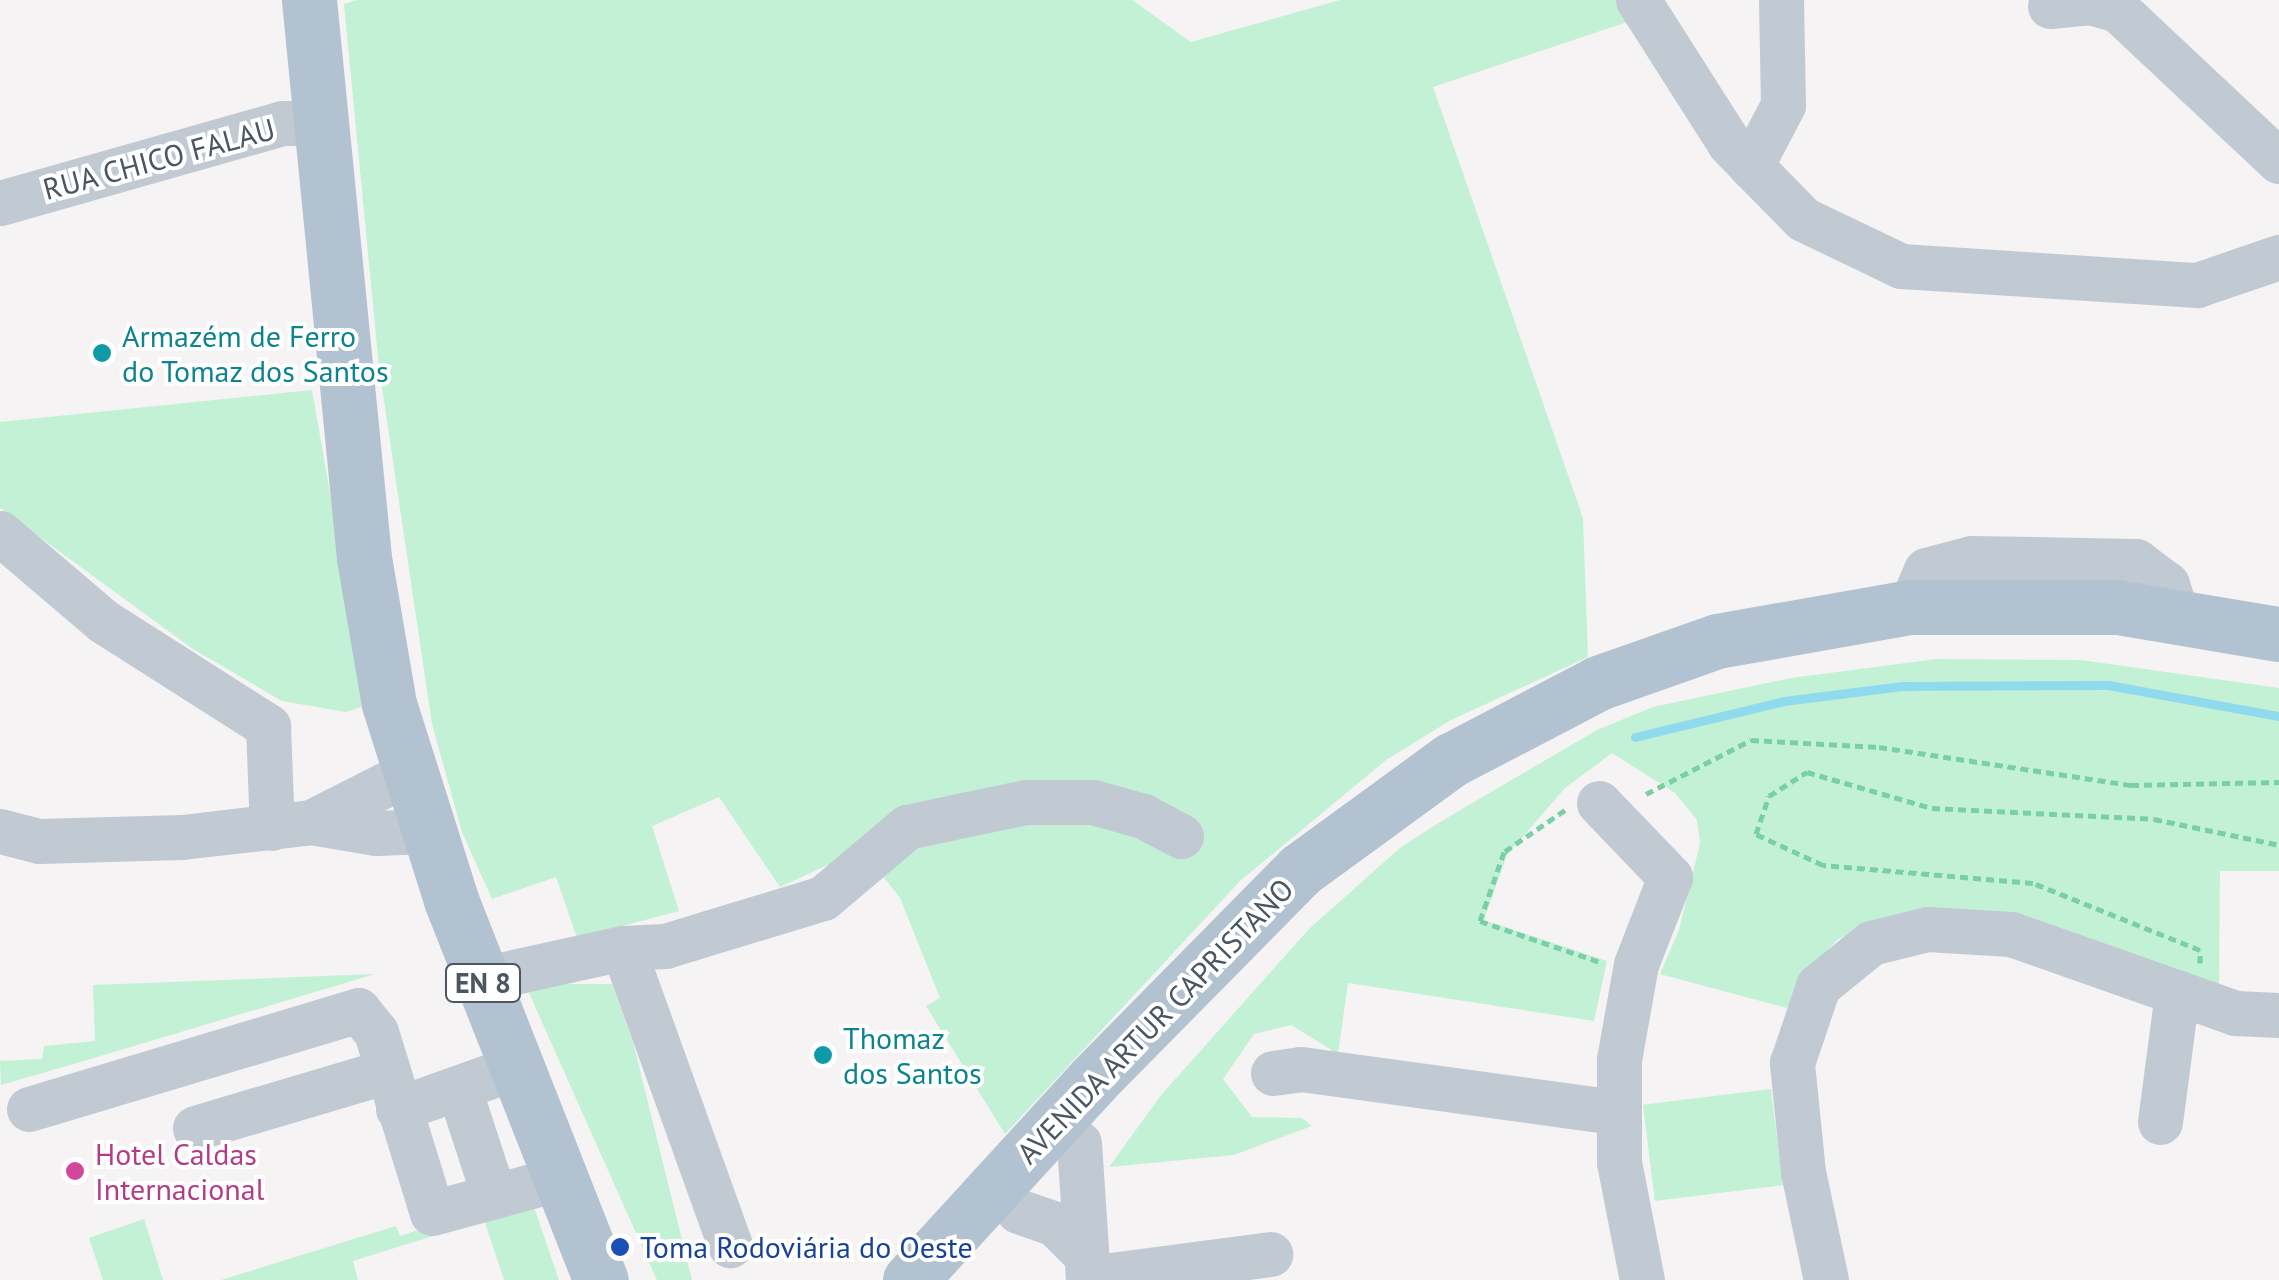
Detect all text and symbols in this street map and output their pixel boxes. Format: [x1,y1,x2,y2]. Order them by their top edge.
street label: RUA CHICO FALAU [39,111,279,207]
place label: Armazém de Ferro do Tomaz dos Santos [122,318,390,388]
marker: Armazém de Ferro do Tomaz dos Santos [91,342,113,364]
street label: AVENIDA ARTUR CAPRISTANO [1009,870,1301,1172]
road number: EN 8 [443,960,523,1006]
place label: Thomaz dos Santos [843,1020,982,1090]
marker: Thomaz dos Santos [812,1044,834,1066]
place label: Hotel Caldas Internacional [95,1136,264,1206]
marker: Hotel Caldas Internacional [64,1160,86,1182]
place label: Toma Rodoviária do Oeste [640,1229,973,1265]
marker: Toma Rodoviária do Oeste [609,1236,631,1258]

